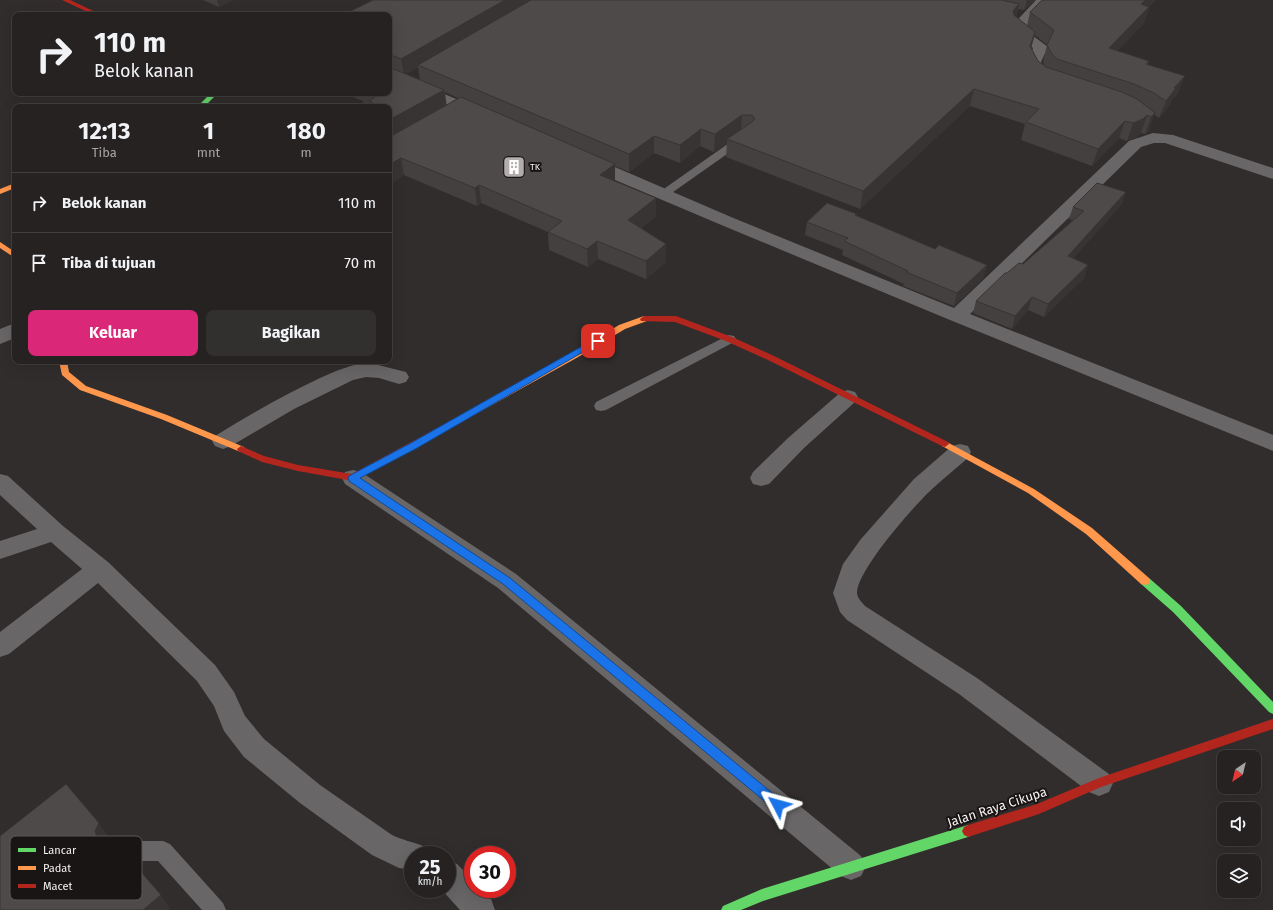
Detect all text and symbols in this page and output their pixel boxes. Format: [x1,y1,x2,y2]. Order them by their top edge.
text: 110 m [94,26,166,59]
icon: right [28,28,80,80]
text: Belok kanan [94,60,194,82]
text: 12:13 [78,117,130,145]
text: 1 [203,117,214,145]
text: 180 [287,117,326,145]
text: Tiba [92,145,117,160]
text: mnt [197,145,220,160]
text: m [301,145,312,160]
building icon: TK [501,154,527,180]
place label: TK [530,162,541,172]
icon: right [28,192,50,214]
text: Belok kanan [62,194,146,212]
text: 110 m [338,194,376,212]
icon: arrive [28,252,50,274]
text: Tiba di tujuan [62,254,156,272]
text: 70 m [344,254,376,272]
button: Keluar [28,310,198,356]
button: Bagikan [206,310,376,356]
pin [581,324,615,358]
icon: arrive [587,330,609,352]
north arrow [1217,750,1261,794]
map controls [1217,750,1261,898]
position arrow [757,784,799,826]
street label: Jalan Raya Cikupa [945,784,1049,830]
button: sound [1217,802,1261,846]
legend [10,836,142,900]
text: Lancar [43,844,77,857]
speed limit sign: 30 [464,846,516,898]
button: layers [1217,854,1261,898]
text: 25 [419,855,441,879]
text: Padat [43,862,71,875]
text: km/h [418,876,442,888]
text: Macet [43,880,73,893]

